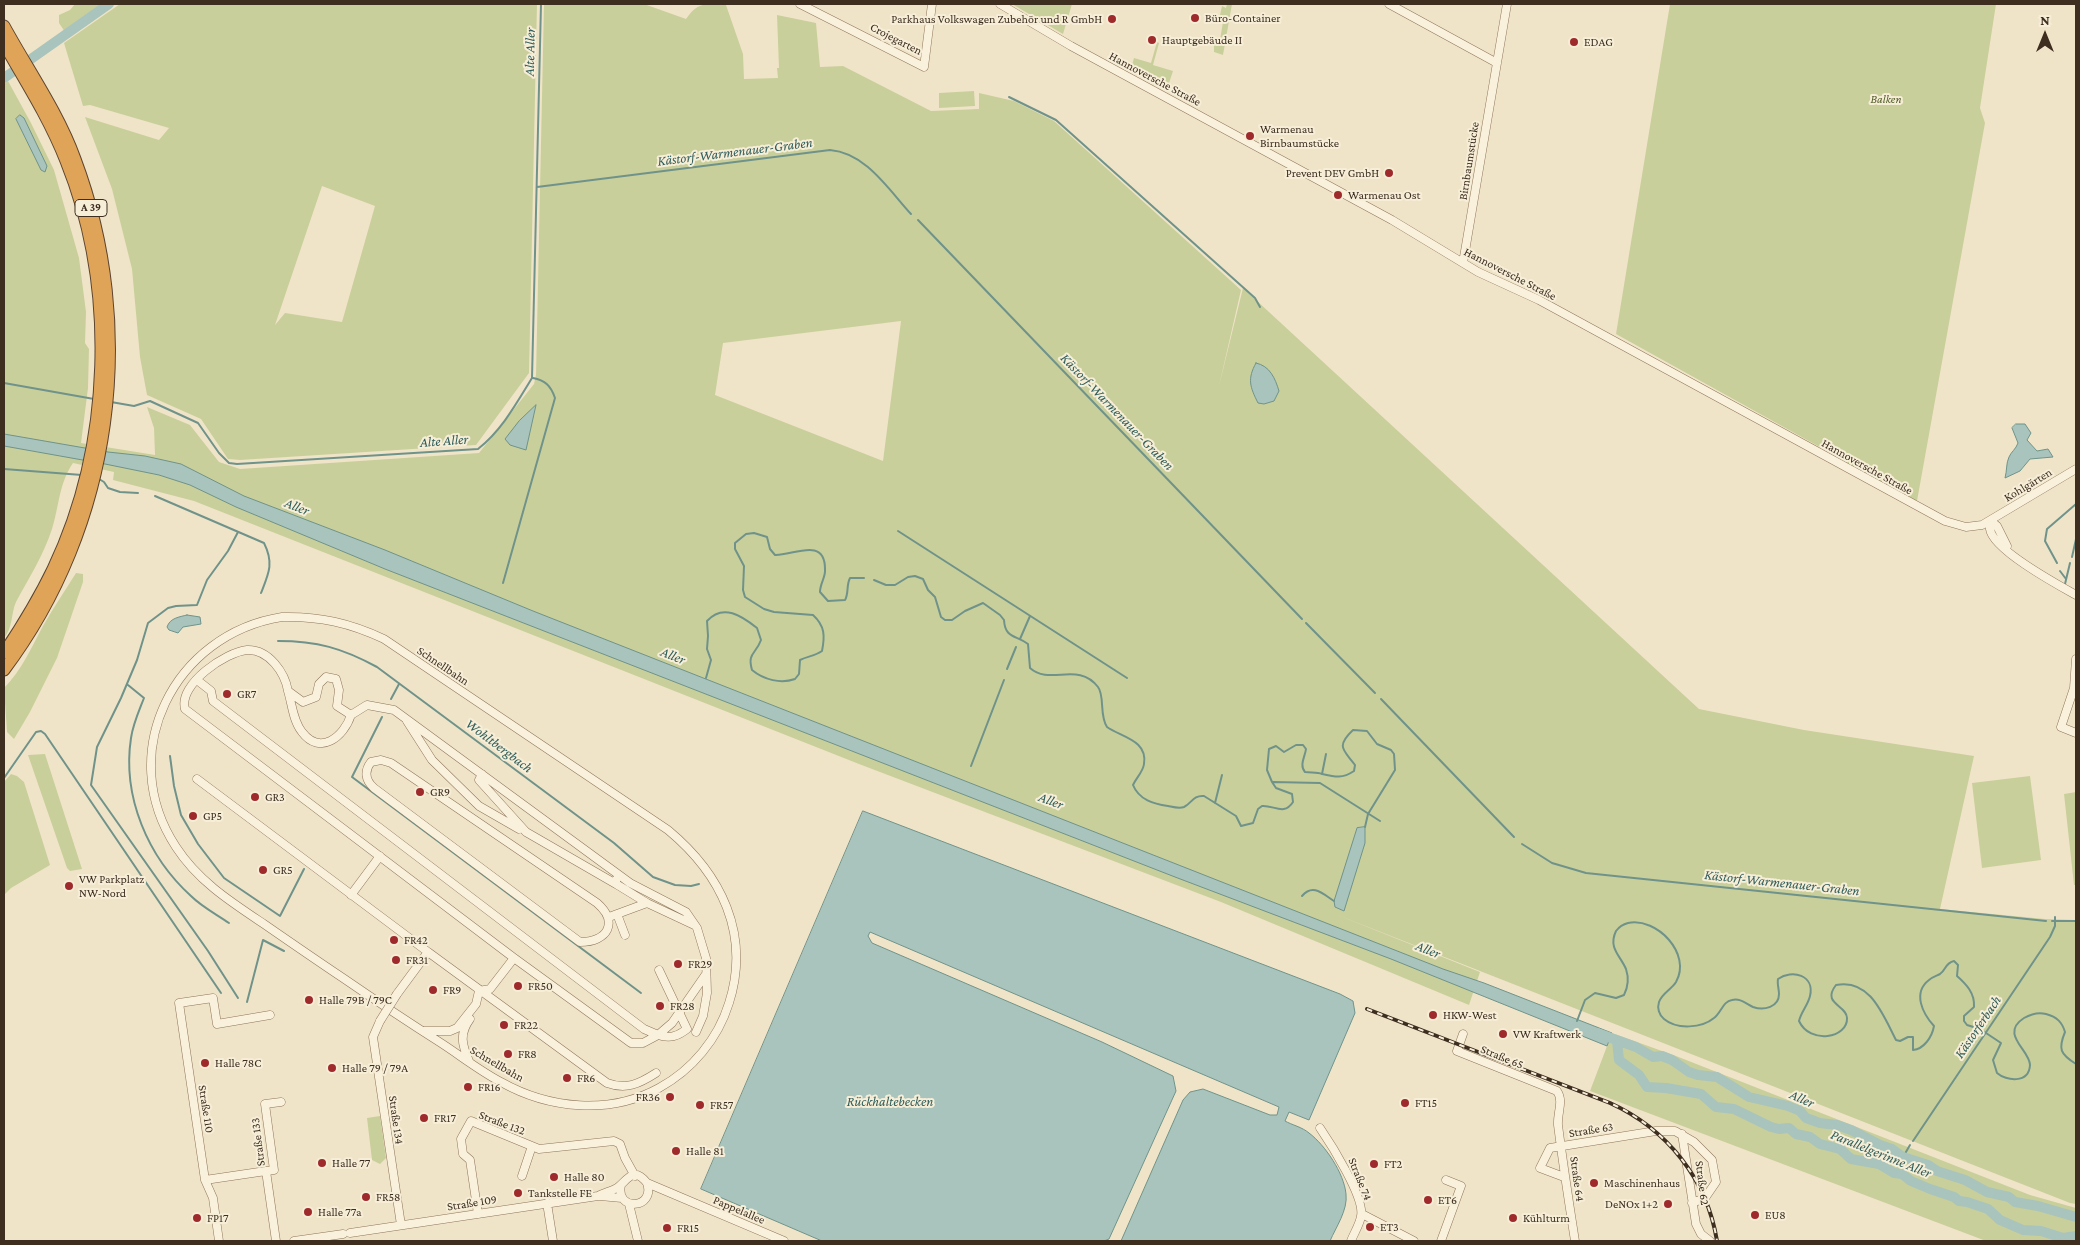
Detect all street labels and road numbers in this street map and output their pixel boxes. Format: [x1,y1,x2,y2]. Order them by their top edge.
street label: Crojegarten [868,20,924,58]
street label: Hannoversche Straße [1107,49,1203,109]
street label: Birnbaumstücke [1456,121,1482,201]
road number: A 39 [75,200,107,217]
street label: Hannoversche Straße [1461,244,1559,304]
street label: Hannoversche Straße [1819,436,1915,498]
street label: Kohlgärten [2001,465,2055,505]
street label: Schnellbahn [414,643,472,689]
street label: Straße 65 [1478,1042,1526,1072]
street label: Schnellbahn [468,1043,526,1085]
street label: Straße 110 [195,1084,217,1134]
street label: Straße 134 [385,1095,407,1145]
street label: Straße 132 [477,1108,527,1138]
street label: Straße 133 [248,1117,268,1167]
street label: Straße 63 [1568,1119,1614,1141]
street label: Straße 64 [1567,1155,1587,1203]
street label: Straße 74 [1345,1156,1375,1202]
street label: Straße 62 [1692,1160,1712,1206]
street label: Straße 109 [446,1192,498,1214]
street label: Pappelallee [711,1193,767,1227]

